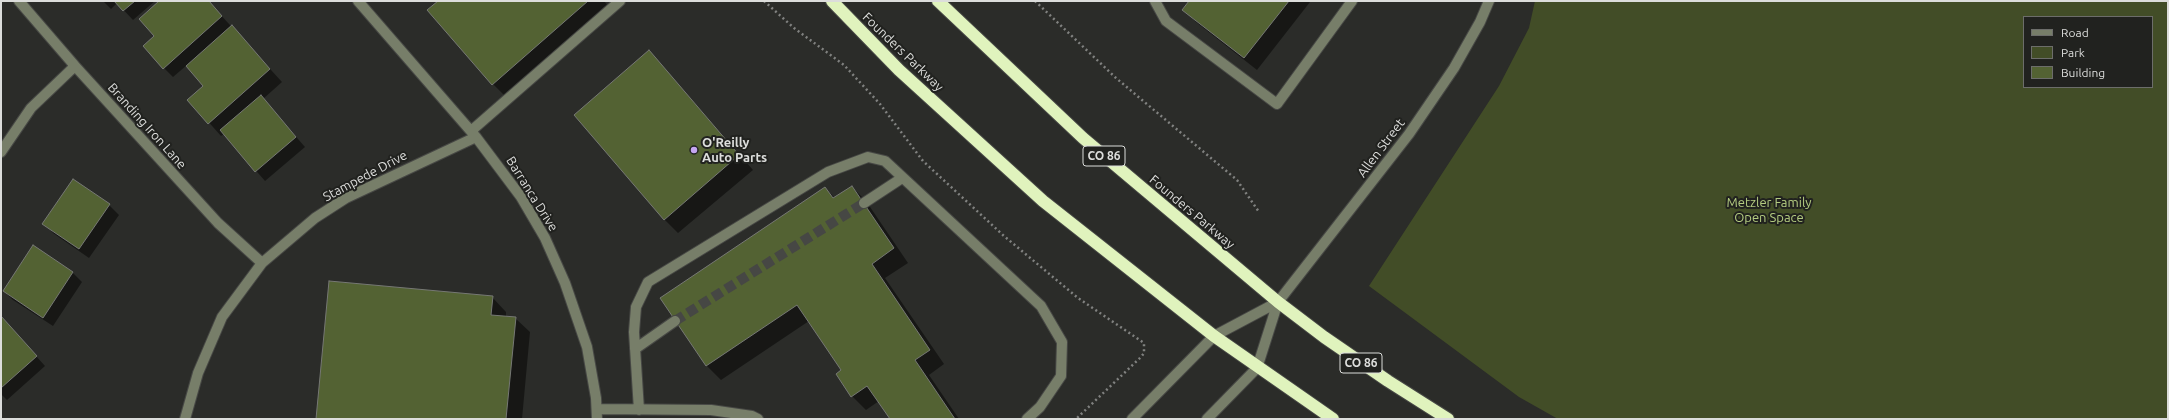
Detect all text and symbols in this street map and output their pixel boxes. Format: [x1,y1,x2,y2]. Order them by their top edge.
street label: Founders Parkway [859,9,947,95]
legend [2023,16,2153,88]
text: Road [2061,26,2089,39]
text: Park [2061,46,2085,59]
text: Building [2061,66,2105,79]
street label: Branding Iron Lane [104,80,190,172]
street label: Allen Street [1354,116,1408,180]
place label: O'Reilly Auto Parts [702,135,767,166]
marker: O'Reilly Auto Parts [689,145,699,155]
road number: CO 86 [1083,146,1125,166]
street label: Stampede Drive [320,147,410,205]
street label: Barranca Drive [503,154,561,234]
street label: Founders Parkway [1146,172,1238,252]
park label: Metzler Family Open Space [1726,195,1812,226]
road number: CO 86 [1340,353,1382,373]

